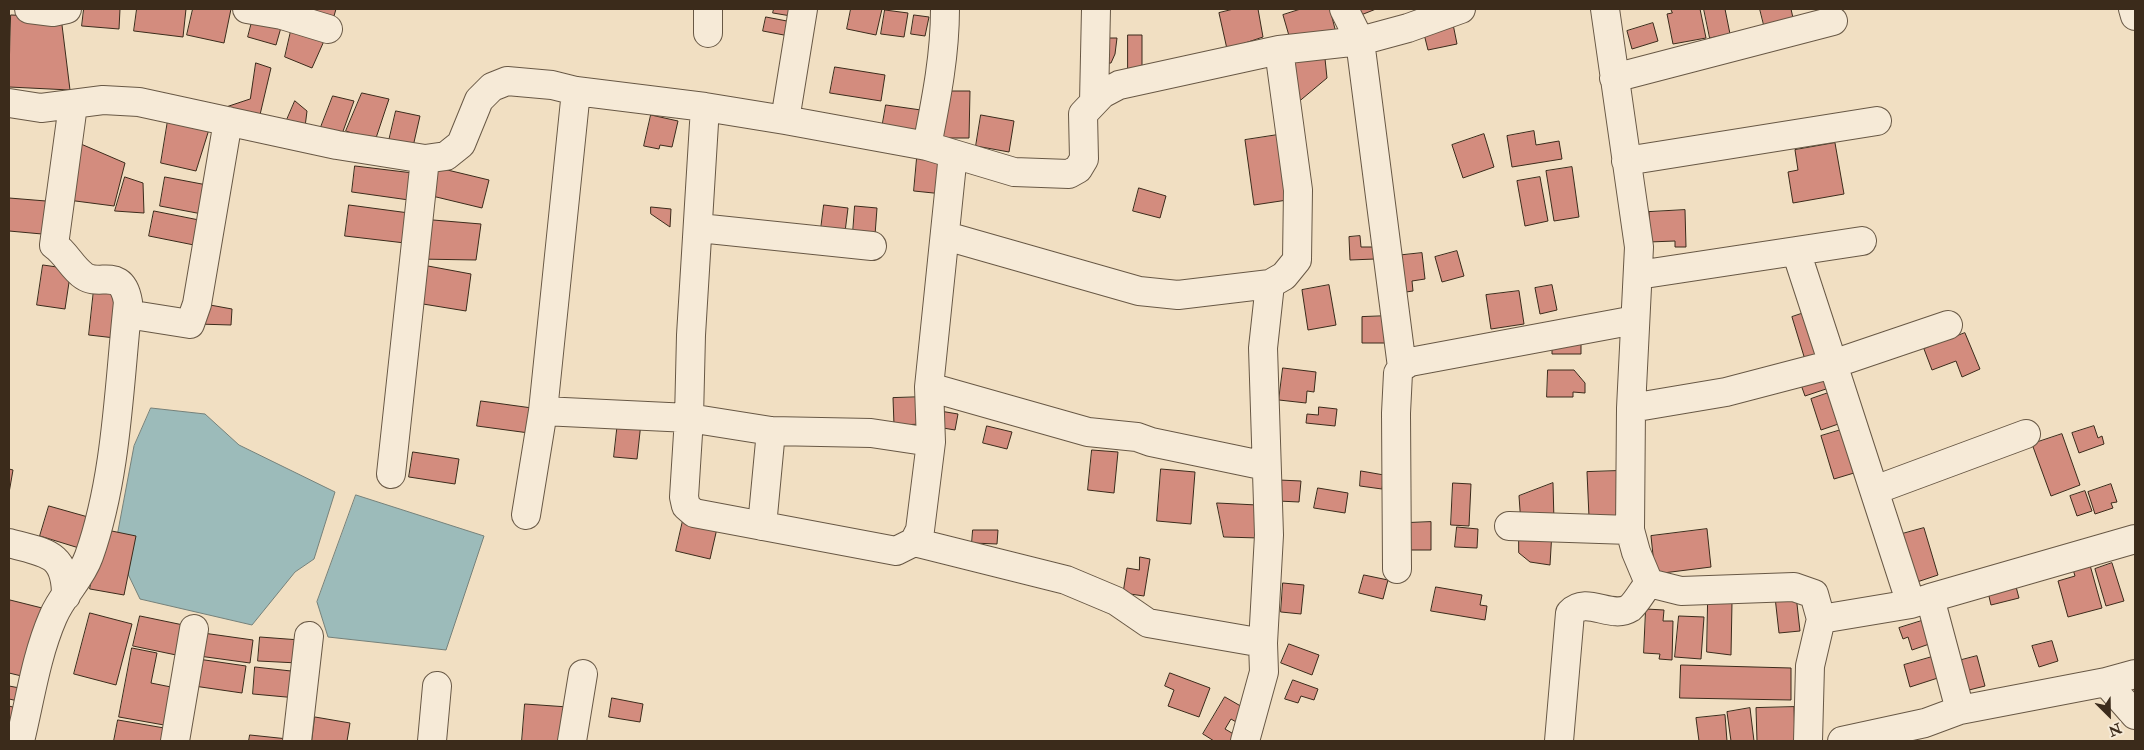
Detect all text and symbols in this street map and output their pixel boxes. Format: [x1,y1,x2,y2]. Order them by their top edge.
north arrow [2084,690,2134,740]
text: N [2106,719,2124,740]

